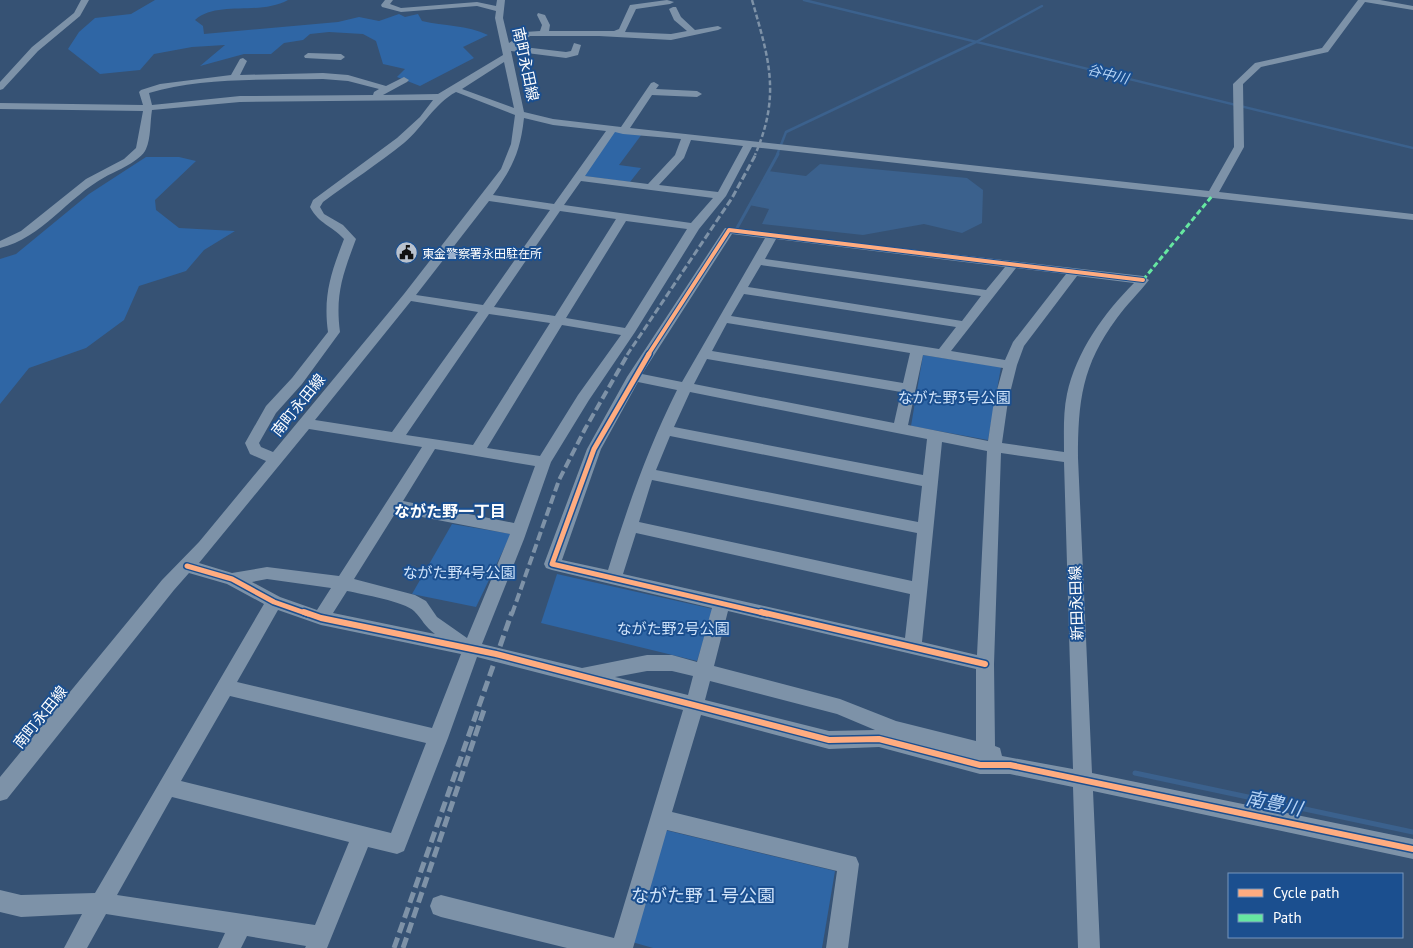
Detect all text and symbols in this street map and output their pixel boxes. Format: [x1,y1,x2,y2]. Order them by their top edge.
street label: 南町永田線 [509,25,543,103]
water label: 谷中川 [1085,60,1132,88]
public building icon: 東金警察署永田駐在所 [394,241,418,265]
place label: 東金警察署永田駐在所 [422,246,542,261]
street label: 南町永田線 [267,370,329,440]
park label: ながた野3号公園 [897,388,1011,407]
district label: ながた野一丁目 [394,501,506,521]
park label: ながた野4号公園 [402,563,516,582]
street label: 新田永田線 [1065,565,1087,641]
park label: ながた野2号公園 [616,619,730,638]
street label: 南町永田線 [9,682,71,752]
water label: 南豊川 [1244,785,1306,821]
legend [1228,873,1403,938]
text: Cycle path [1273,883,1339,902]
park label: ながた野１号公園 [631,884,775,907]
text: Path [1273,908,1302,927]

